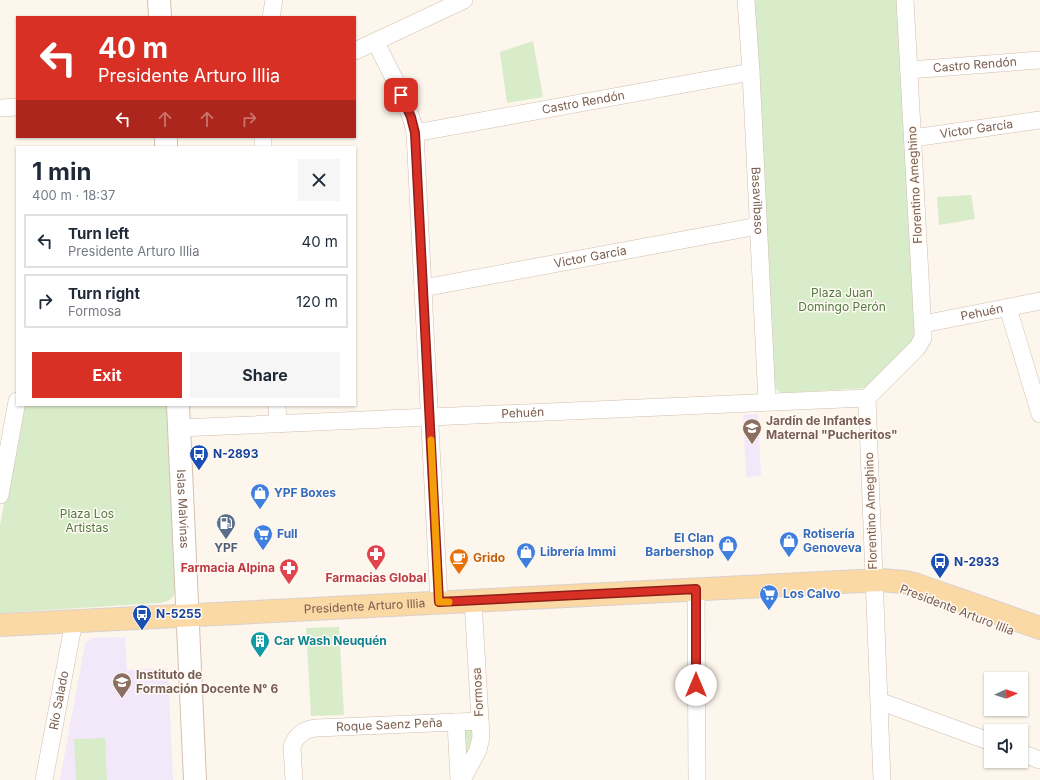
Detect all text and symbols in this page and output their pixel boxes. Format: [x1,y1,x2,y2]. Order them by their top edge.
text: 40 m [98,31,168,65]
icon: left [32,32,84,84]
street label: Castro Rendón [932,54,1017,75]
text: Presidente Arturo Illia [98,65,280,86]
pin [384,78,418,112]
icon: arrive [390,84,412,106]
street label: Castro Rendón [540,87,626,117]
icon: left [112,108,134,130]
icon: ahead [154,108,176,130]
icon: ahead [196,108,218,130]
icon: right [238,108,260,130]
street label: Victor García [939,116,1014,141]
street label: Florentino Ameghino [904,126,925,244]
text: 1 min [32,157,91,186]
button: close [298,159,340,201]
street label: Basavilbaso [749,166,767,235]
text: 400 m · 18:37 [32,187,115,203]
text: Turn left [68,224,129,243]
icon: left [34,230,56,252]
text: 40 m [301,232,338,251]
text: Presidente Arturo Illia [68,243,200,259]
street label: Victor García [553,243,628,271]
text: Turn right [68,284,140,303]
park label: Plaza Juan Domingo Perón [798,285,886,314]
icon: right [34,290,56,312]
text: 120 m [296,292,338,311]
street label: Pehuén [959,300,1004,323]
text: Formosa [68,303,121,319]
button: Exit [32,352,182,398]
button: Share [190,352,340,398]
street label: Pehuén [501,404,544,421]
place label: Jardín de Infantes Maternal "Pucheritos" [766,413,898,442]
school or university icon: Jardín de Infantes Maternal "Pucheritos" [741,417,763,445]
bus stop icon: N-2893 [188,443,210,471]
place label: N-2893 [213,446,259,461]
street label: Florentino Ameghino [861,452,880,570]
street label: Islas Malvinas [174,469,192,549]
shop icon: YPF Boxes [249,482,271,510]
place label: YPF Boxes [274,485,336,500]
park label: Plaza Los Artistas [60,506,114,535]
fuel station icon: YPF [215,512,237,540]
supermarket icon: Full [252,523,274,551]
place label: Full [277,526,298,541]
place label: Rotisería Genoveva [803,526,862,555]
place label: El Clan Barbershop [645,530,714,559]
shop icon: Rotisería Genoveva [778,530,800,558]
shop icon: El Clan Barbershop [717,534,739,562]
place label: YPF [214,540,238,555]
shop icon: Librería Immi [515,541,537,569]
pharmacy icon: Farmacias Global [365,543,387,571]
place label: Librería Immi [540,544,616,559]
cafe icon: Grido [448,547,470,575]
place label: Grido [473,550,505,565]
bus stop icon: N-2933 [929,551,951,579]
place label: N-2933 [954,554,1000,569]
pharmacy icon: Farmacia Alpina [278,557,300,585]
place label: Farmacia Alpina [181,560,275,575]
place label: Farmacias Global [325,570,427,585]
street label: Presidente Arturo Illia [898,581,1017,638]
supermarket icon: Los Calvo [758,583,780,611]
place label: Los Calvo [783,586,840,601]
street label: Presidente Arturo Illia [303,595,426,616]
bus stop icon: N-5255 [131,603,153,631]
place label: N-5255 [156,606,202,621]
building icon: Car Wash Neuquén [249,630,271,658]
place label: Car Wash Neuquén [274,633,387,648]
position arrow [675,664,717,706]
place label: Instituto de Formación Docente N° 6 [136,667,278,696]
street label: Formosa [469,667,486,717]
street label: Río Salado [46,669,71,731]
school or university icon: Instituto de Formación Docente N° 6 [111,671,133,699]
north arrow [984,672,1028,716]
map controls [984,672,1028,768]
street label: Roque Saenz Peña [336,715,443,734]
button: sound [984,724,1028,768]

